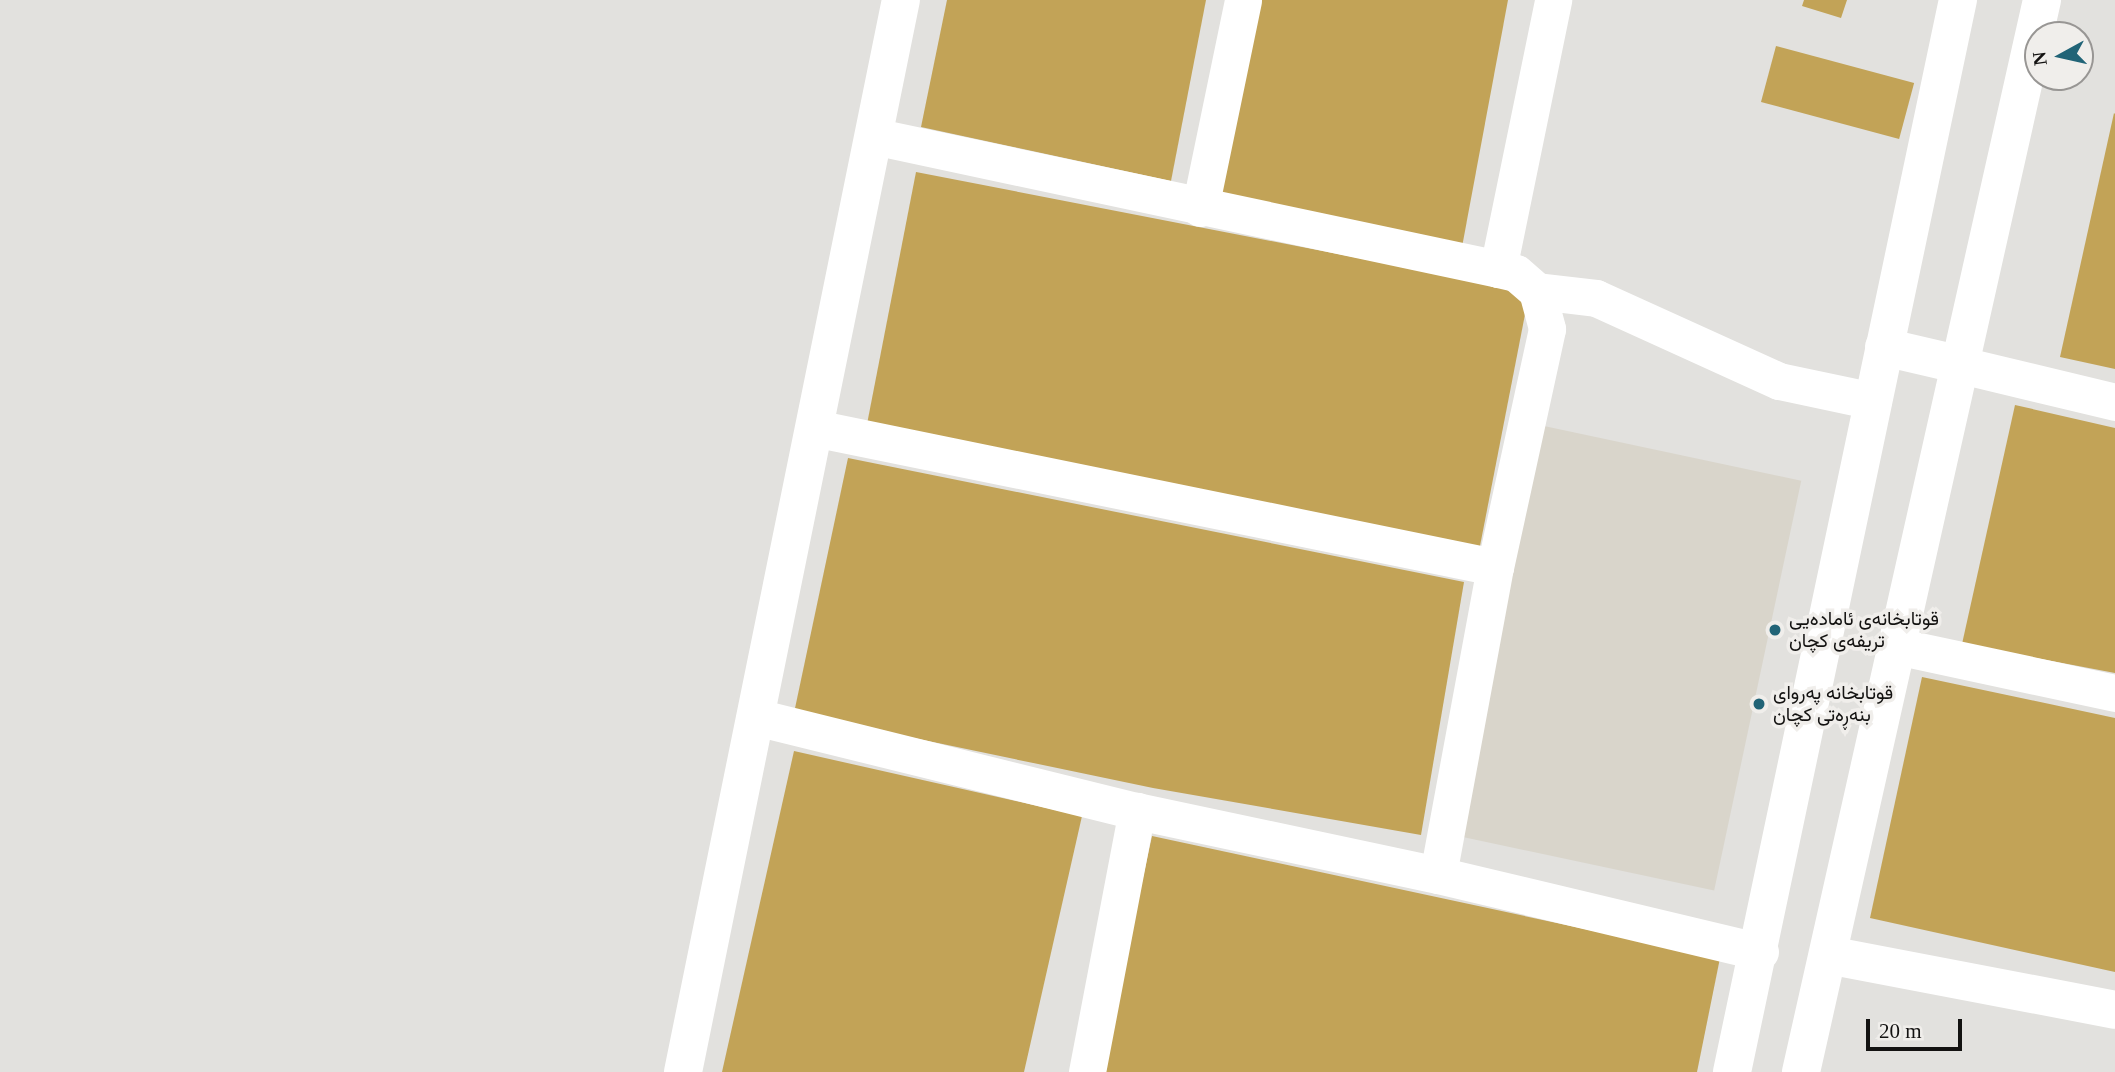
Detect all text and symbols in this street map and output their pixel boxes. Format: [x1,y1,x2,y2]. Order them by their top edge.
north arrow [2024,21,2094,91]
text: N [2028,50,2051,67]
place label: قوتابخانەی ئامادەیی تریفەی کچان [1789,608,1939,652]
marker: قوتابخانەی ئامادەیی تریفەی کچان [1767,622,1783,638]
place label: قوتابخانە پەروای بنەڕەتی کچان [1773,682,1893,726]
marker: قوتابخانە پەروای بنەڕەتی کچان [1751,696,1767,712]
scale bar [1870,1006,1966,1050]
text: 20 m [1879,1019,1922,1043]

